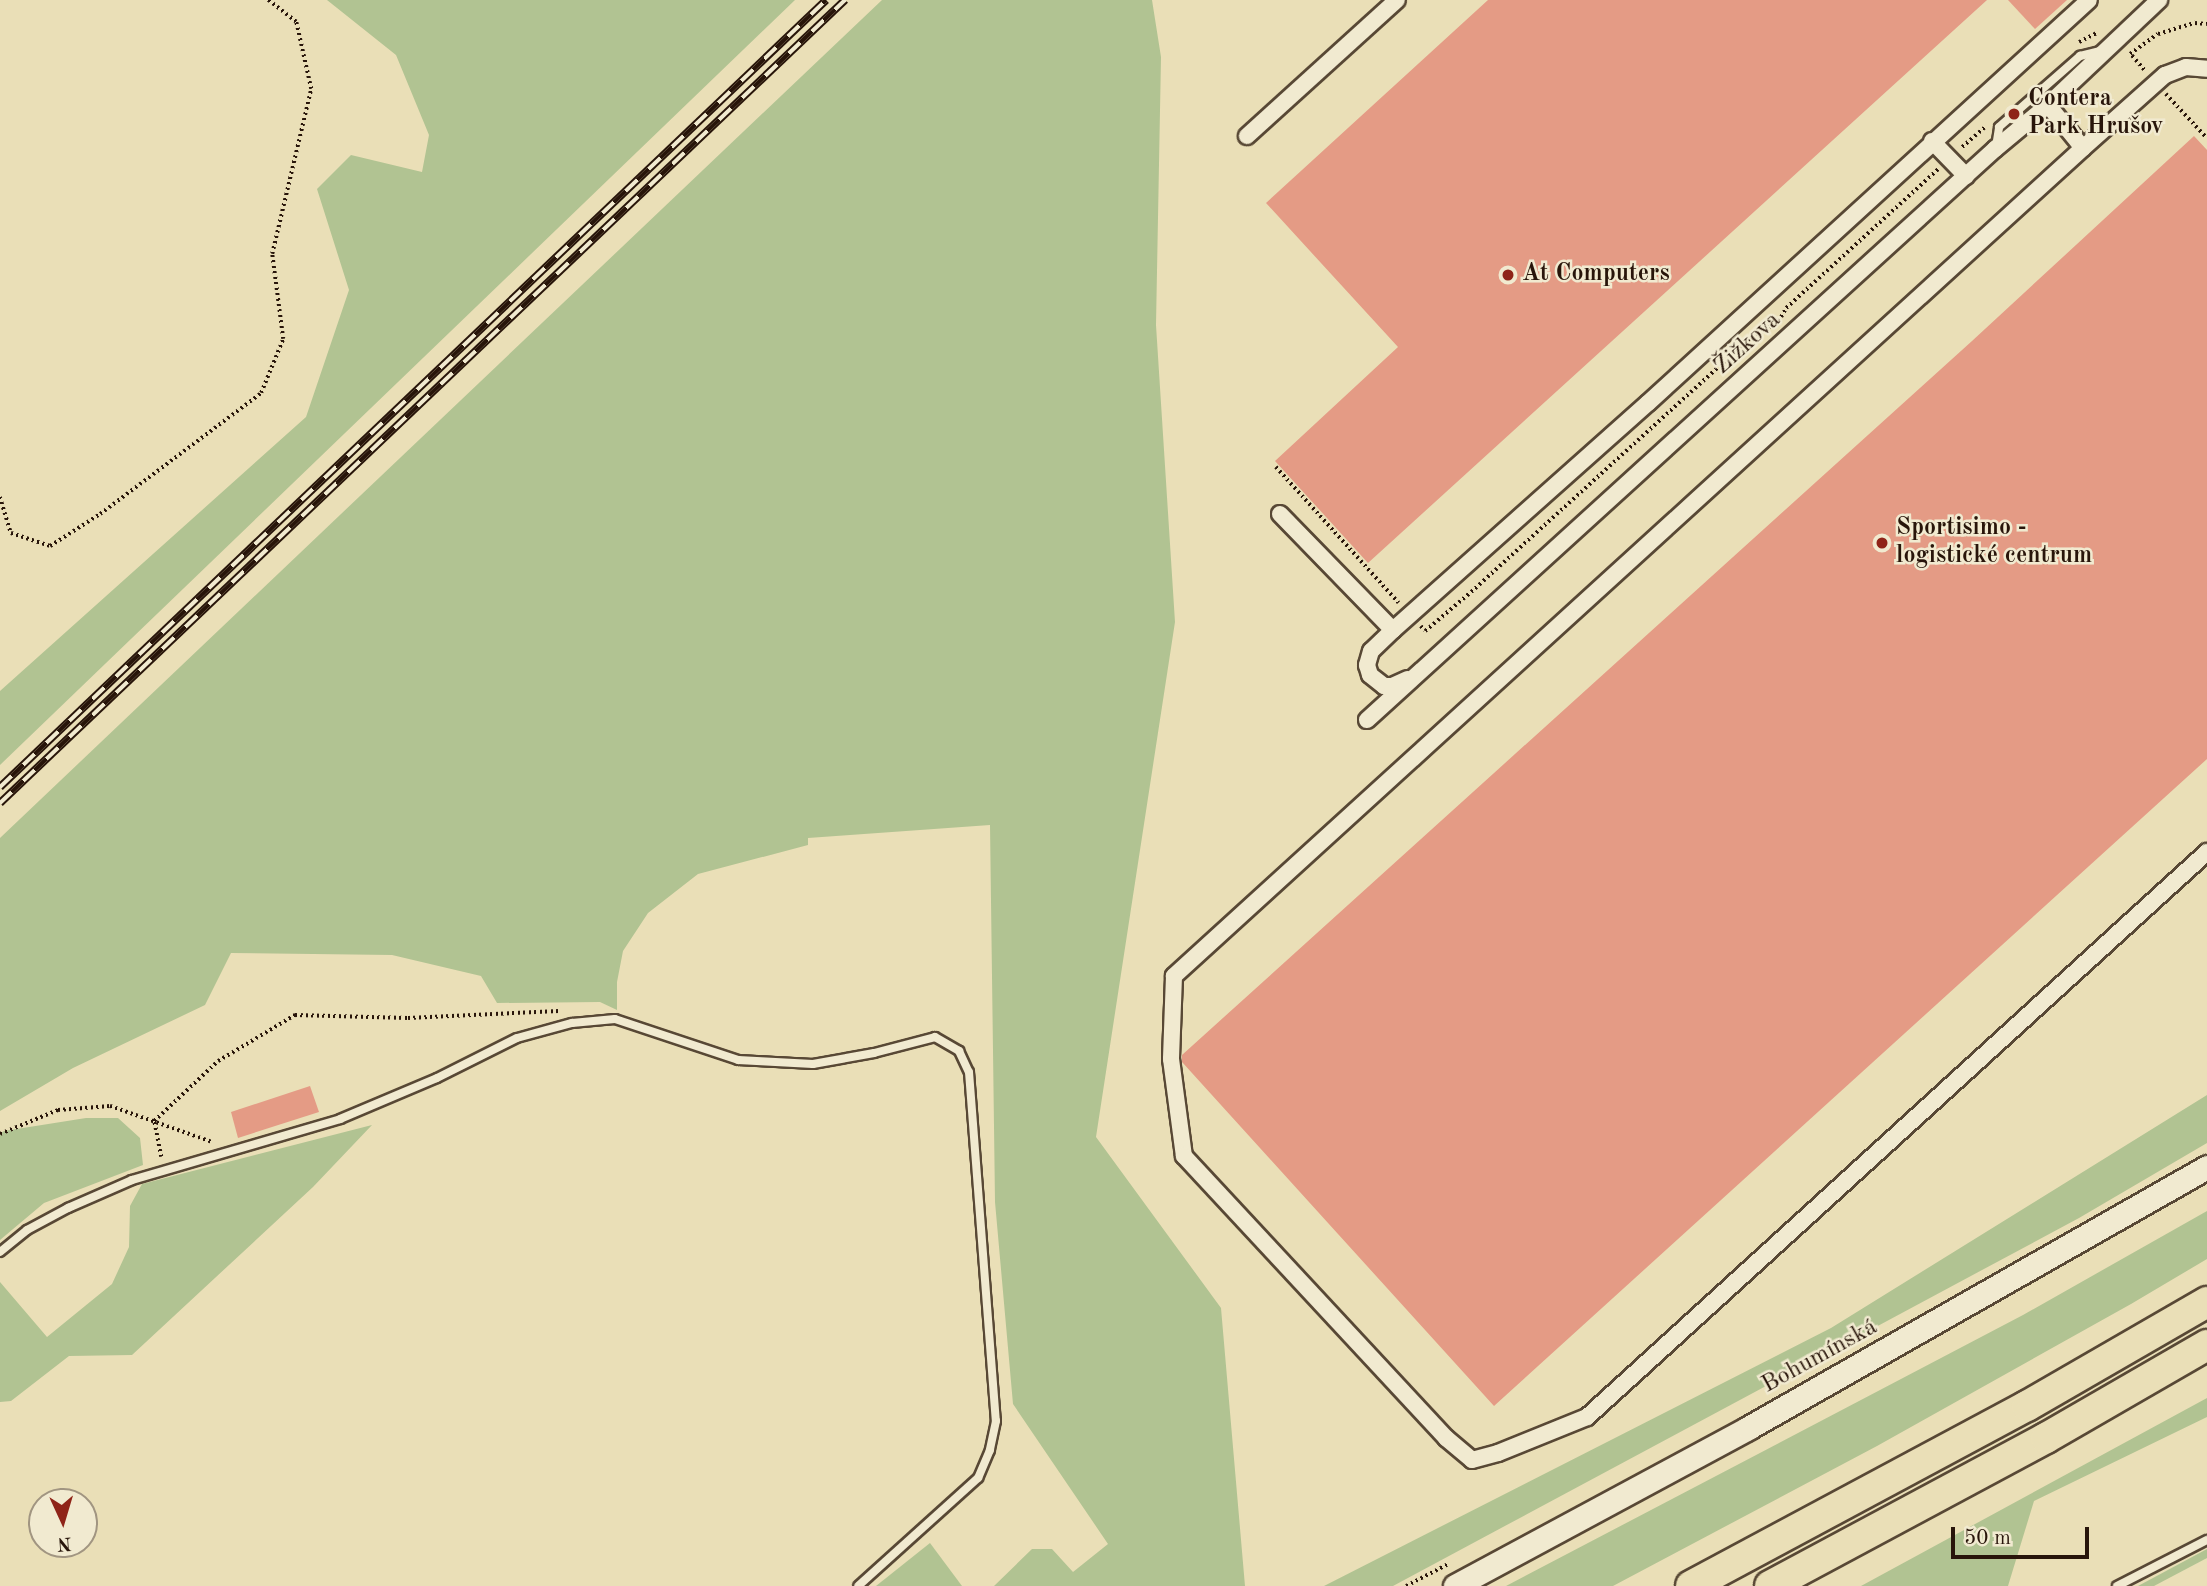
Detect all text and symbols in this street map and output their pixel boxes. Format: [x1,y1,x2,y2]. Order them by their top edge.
place label: Contera Park Hrušov [2028,86,2164,142]
marker: Contera Park Hrušov [2006,106,2022,122]
place label: At Computers [1522,261,1670,289]
marker: At Computers [1500,267,1516,283]
street label: Žižkova [1709,307,1787,381]
place label: Sportisimo - logistické centrum [1896,515,2092,571]
marker: Sportisimo - logistické centrum [1874,535,1890,551]
street label: Bohumínská [1757,1313,1883,1401]
north arrow [28,1488,98,1558]
scale bar [1955,1512,2093,1556]
text: 50 m [1964,1528,2011,1549]
text: N [56,1532,72,1552]

